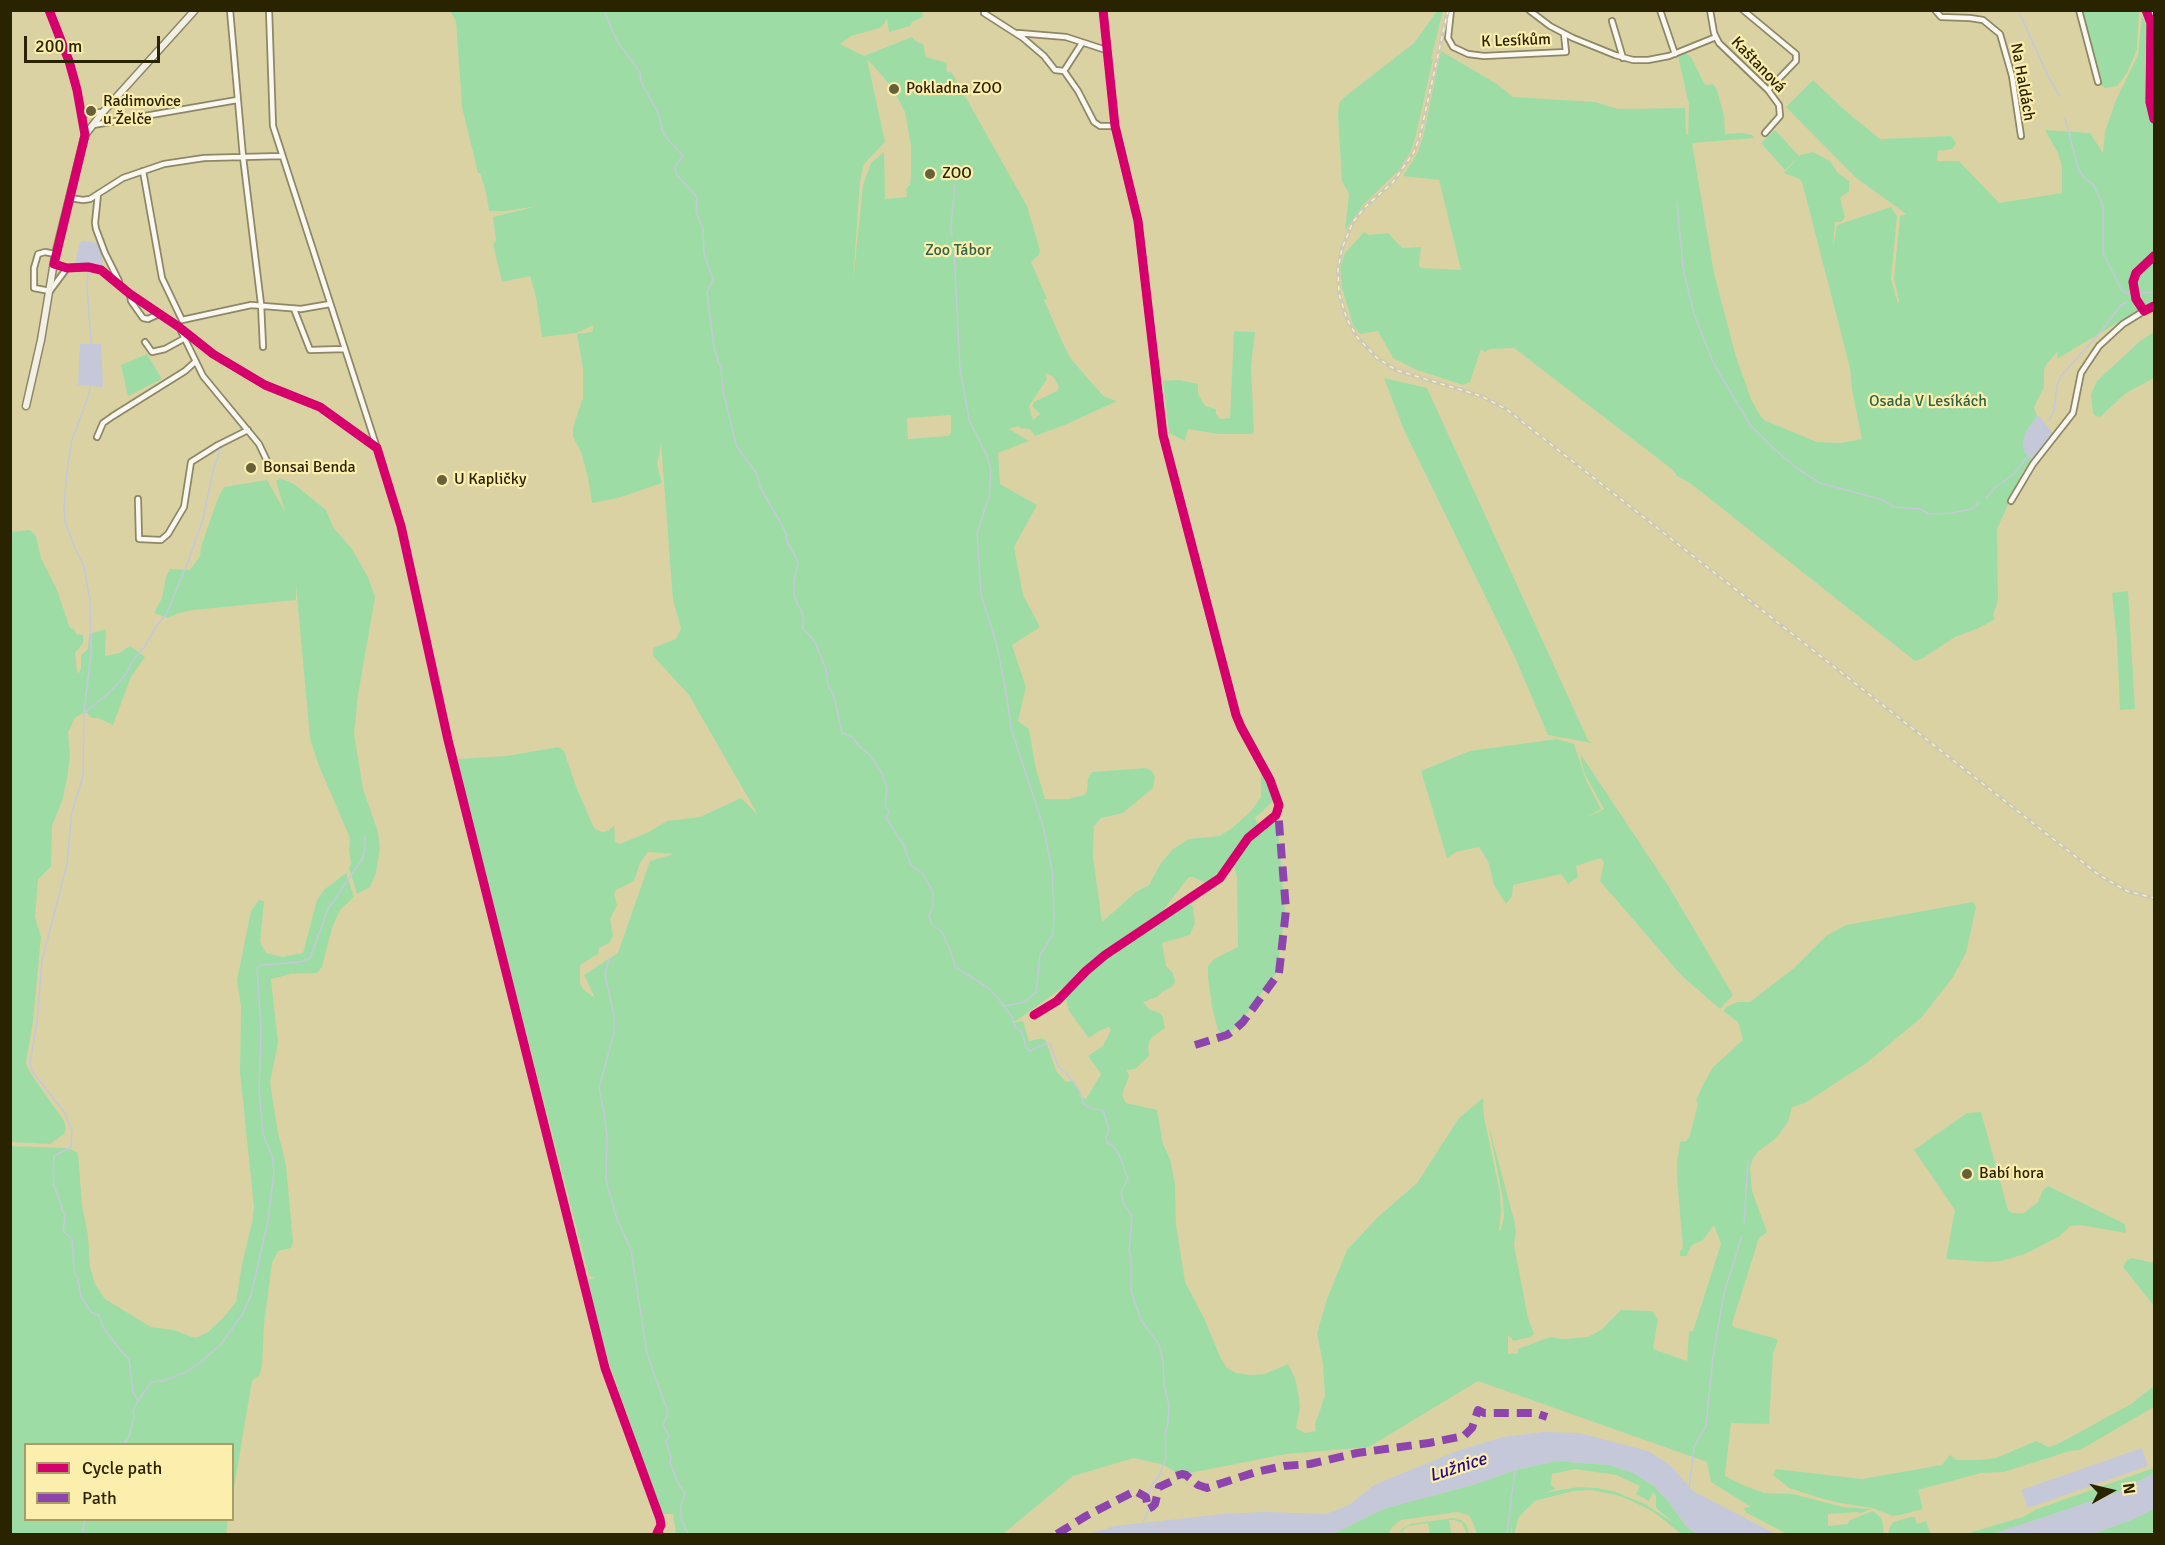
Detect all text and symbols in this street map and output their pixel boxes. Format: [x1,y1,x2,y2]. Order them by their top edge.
scale bar [27,24,164,62]
street label: K Lesíkům [1481,30,1551,52]
street label: Kaštanová [1727,33,1789,97]
text: 200 m [35,35,82,57]
street label: Na Haldách [2006,42,2038,122]
place label: Pokladna ZOO [906,79,1002,99]
marker: Pokladna ZOO [887,82,901,96]
place label: Radimovice u Želče [103,92,181,130]
marker: Radimovice u Želče [84,104,98,118]
place label: ZOO [942,164,972,184]
marker: ZOO [923,167,937,181]
park label: Zoo Tábor [925,241,991,261]
park label: Osada V Lesíkách [1869,392,1987,412]
place label: Bonsai Benda [263,458,356,478]
marker: Bonsai Benda [244,461,258,475]
place label: U Kapličky [454,470,526,490]
marker: U Kapličky [435,473,449,487]
place label: Babí hora [1979,1164,2044,1184]
marker: Babí hora [1960,1167,1974,1181]
legend [24,1443,234,1521]
water label: Lužnice [1427,1449,1489,1487]
text: Cycle path [82,1457,162,1479]
north arrow [2081,1461,2141,1521]
text: N [2118,1482,2140,1495]
text: Path [82,1487,117,1509]

